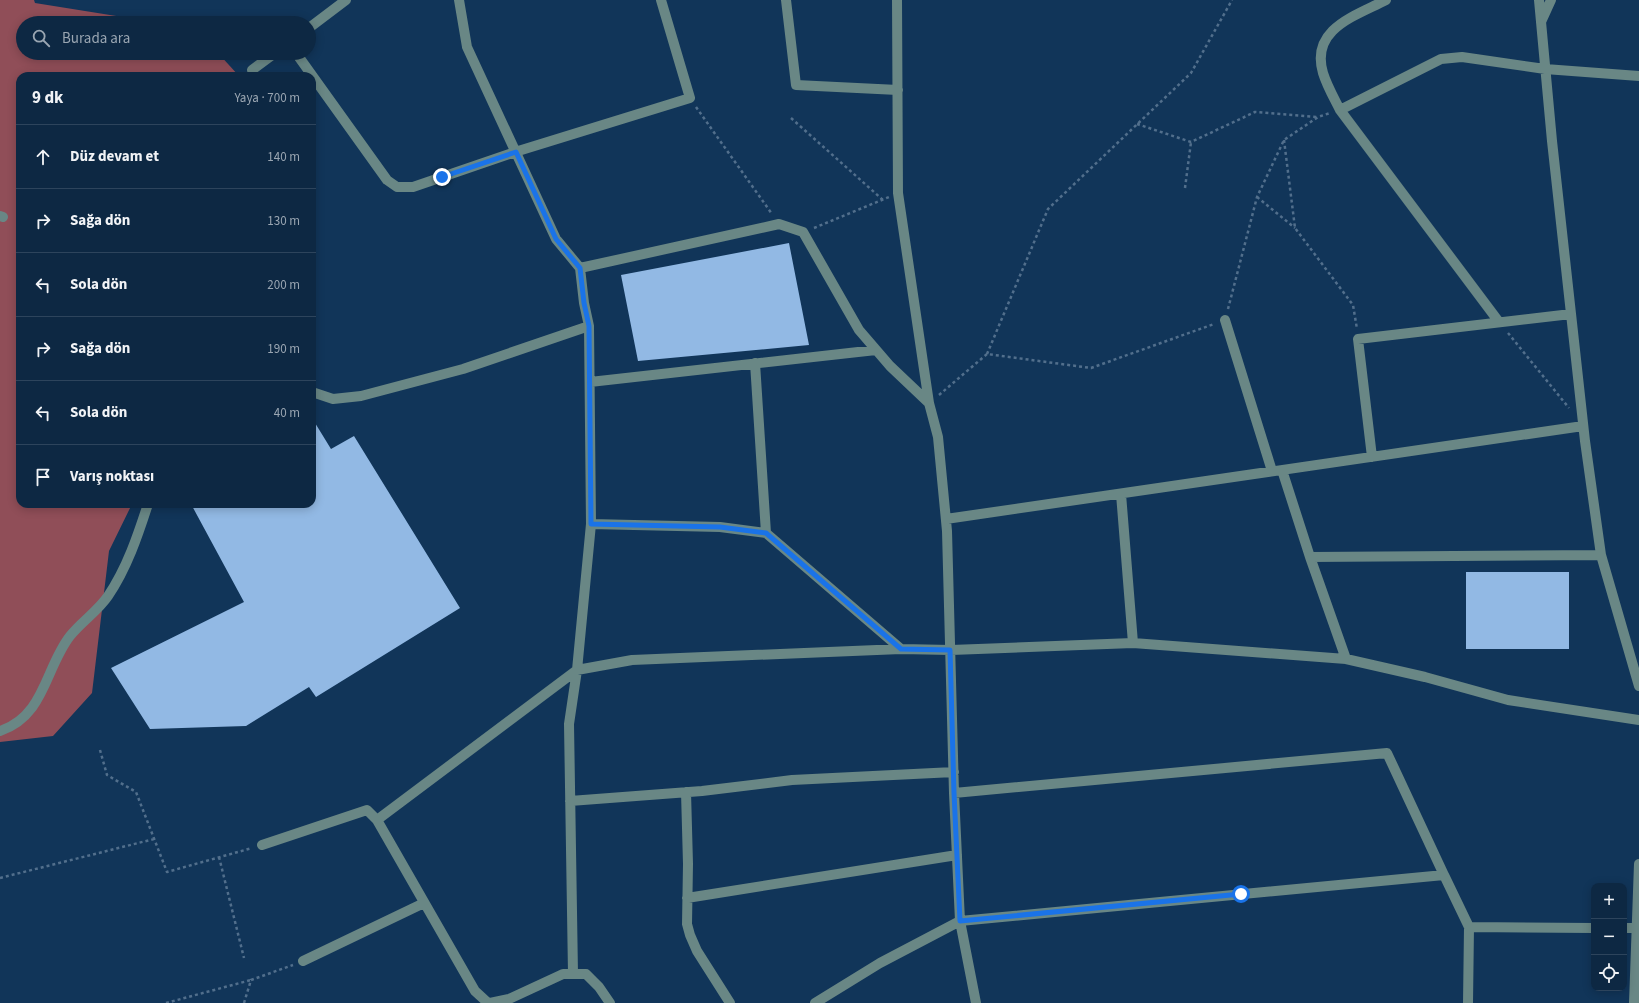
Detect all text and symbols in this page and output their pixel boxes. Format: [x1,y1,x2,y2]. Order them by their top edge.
search box [16,16,316,60]
icon: search [30,27,52,49]
text: Burada ara [62,28,130,49]
text: 9 dk [32,86,63,110]
text: Yaya · 700 m [235,89,300,107]
icon: ahead [32,146,54,168]
text: Düz devam et [70,146,159,167]
text: 140 m [267,148,300,166]
route end [433,168,451,186]
icon: right [32,210,54,232]
text: Sağa dön [70,210,130,231]
text: 130 m [267,212,300,230]
icon: left [32,274,54,296]
text: Sola dön [70,274,127,295]
text: 200 m [267,276,300,294]
icon: right [32,338,54,360]
text: Sağa dön [70,338,130,359]
text: 190 m [267,340,300,358]
icon: left [32,402,54,424]
text: Sola dön [70,402,127,423]
text: 40 m [274,404,300,422]
icon: arrive [32,466,54,488]
text: Varış noktası [70,466,154,487]
map controls [1591,883,1627,991]
button: + [1591,883,1627,919]
route start [1232,885,1250,903]
button: − [1591,919,1627,955]
button: locate [1591,955,1627,991]

